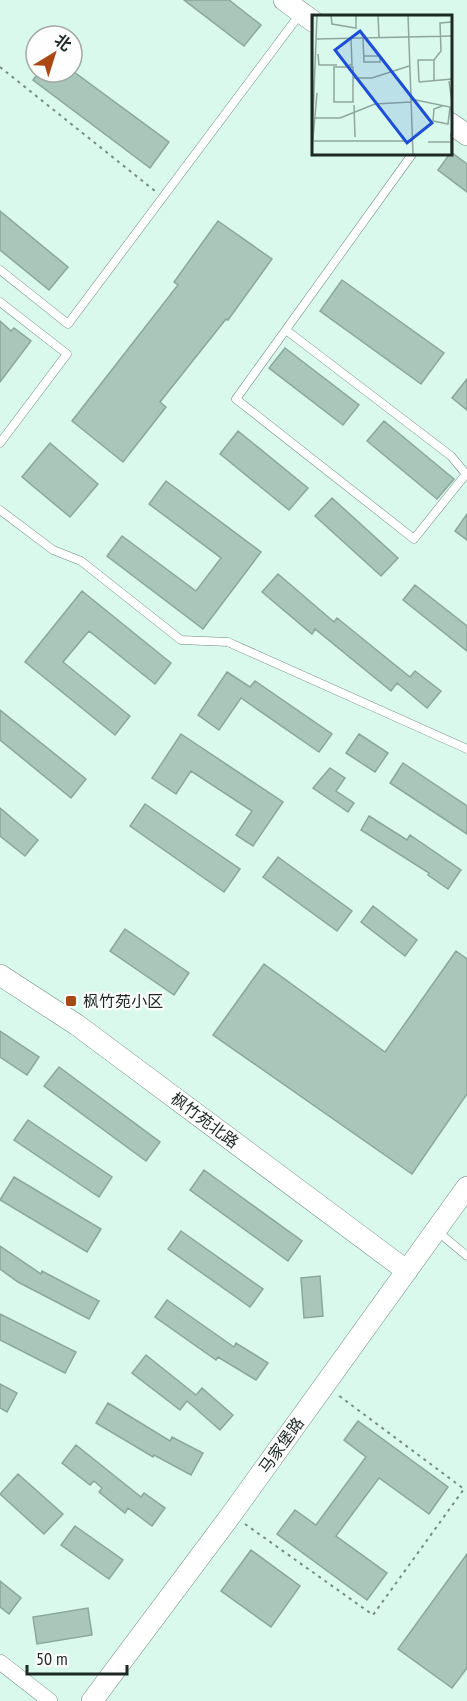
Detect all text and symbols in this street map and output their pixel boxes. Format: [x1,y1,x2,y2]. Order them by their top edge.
inset map [312,15,452,154]
north arrow [24,24,84,84]
text: 北 [51,29,76,55]
place label: 枫竹苑小区 [83,991,163,1011]
marker: 枫竹苑小区 [64,994,78,1008]
street label: 枫竹苑北路 [167,1088,243,1152]
street label: 马家堡路 [254,1413,308,1477]
scale bar [27,1638,128,1676]
text: 50 m [36,1647,68,1670]

